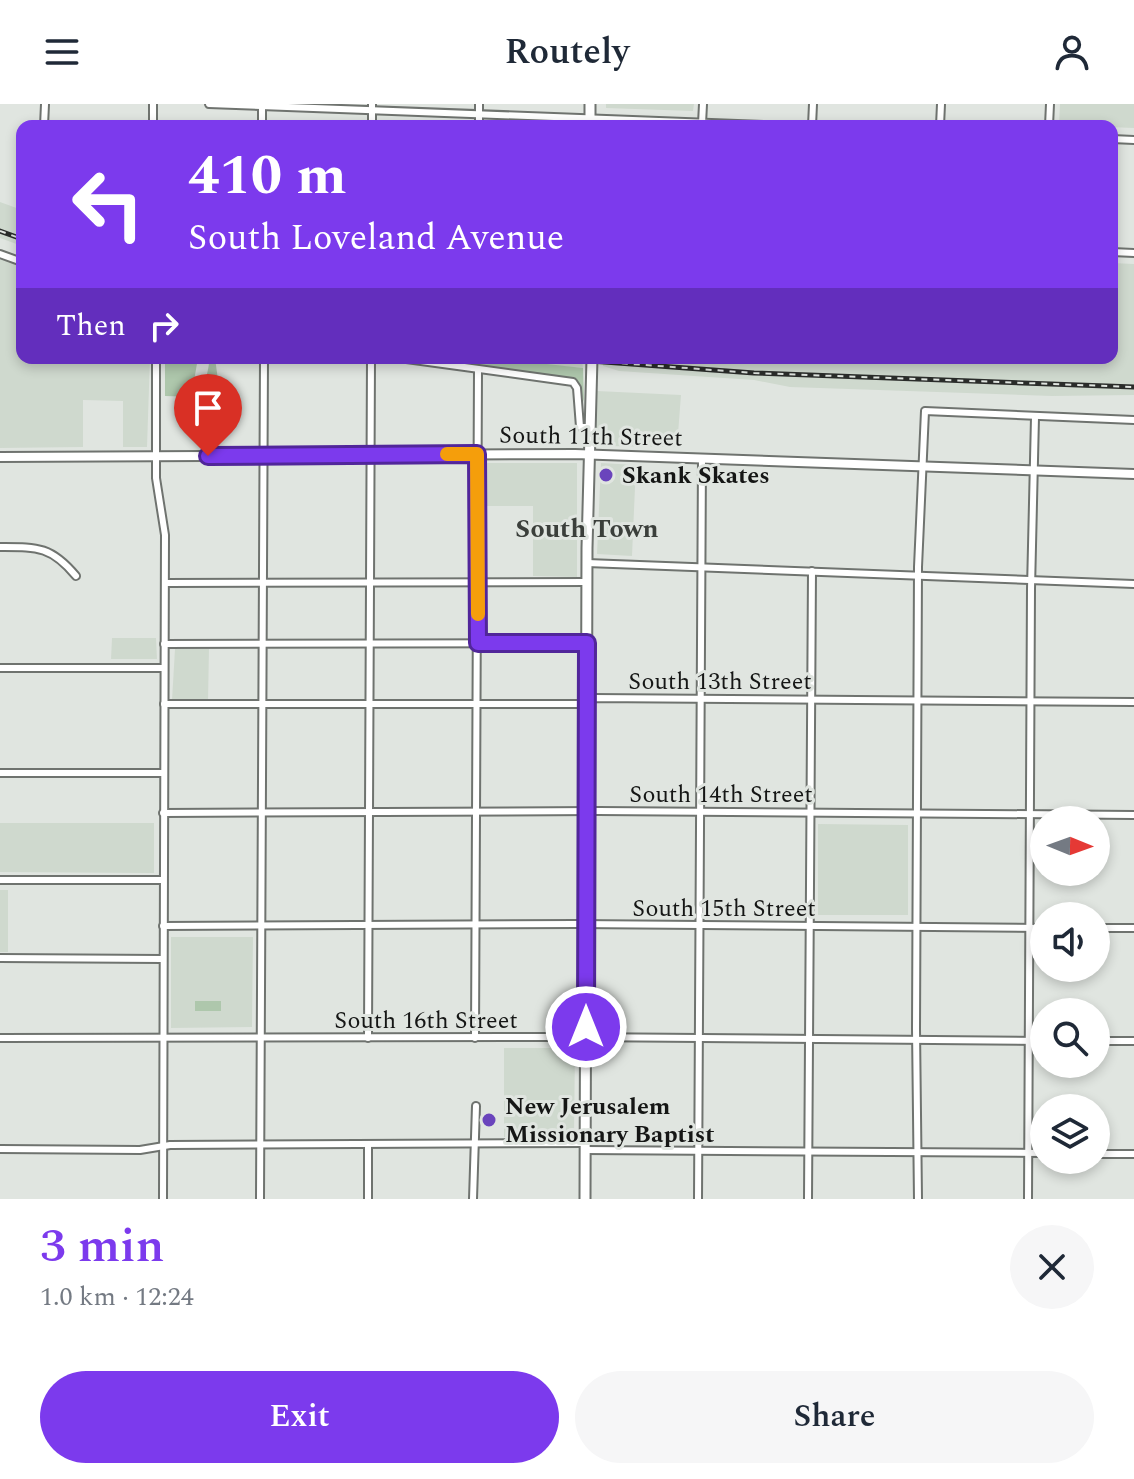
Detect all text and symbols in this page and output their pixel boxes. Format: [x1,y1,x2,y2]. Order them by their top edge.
text: Routely [505,25,629,80]
icon: menu [40,30,84,74]
icon: person [1050,30,1094,74]
text: 410 m [188,134,347,219]
icon: left [56,152,160,256]
text: South Loveland Avenue [188,211,564,266]
text: Then [56,303,126,349]
icon: right [142,304,186,348]
pin [174,374,242,456]
icon: arrive [186,386,230,430]
street label: South 11th Street [499,417,683,457]
place label: Skank Skates [622,458,770,494]
marker: Skank Skates [597,466,615,484]
district label: South Town [515,509,659,549]
street label: South 13th Street [628,664,812,700]
street label: South 14th Street [629,777,813,813]
north arrow [1030,806,1110,886]
map controls [1030,806,1110,1174]
street label: South 15th Street [632,891,816,927]
button: sound [1030,902,1110,982]
position arrow [544,985,628,1069]
button: search [1030,998,1110,1078]
street label: South 16th Street [334,1003,518,1039]
place label: New Jerusalem Missionary Baptist [505,1089,714,1153]
button: layers [1030,1094,1110,1174]
marker: New Jerusalem Missionary Baptist [480,1111,498,1129]
text: 3 min [40,1210,165,1283]
button: close [1010,1225,1094,1309]
text: 1.0 km · 12:24 [40,1277,194,1317]
button: Exit [40,1371,559,1463]
button: Share [575,1371,1094,1463]

